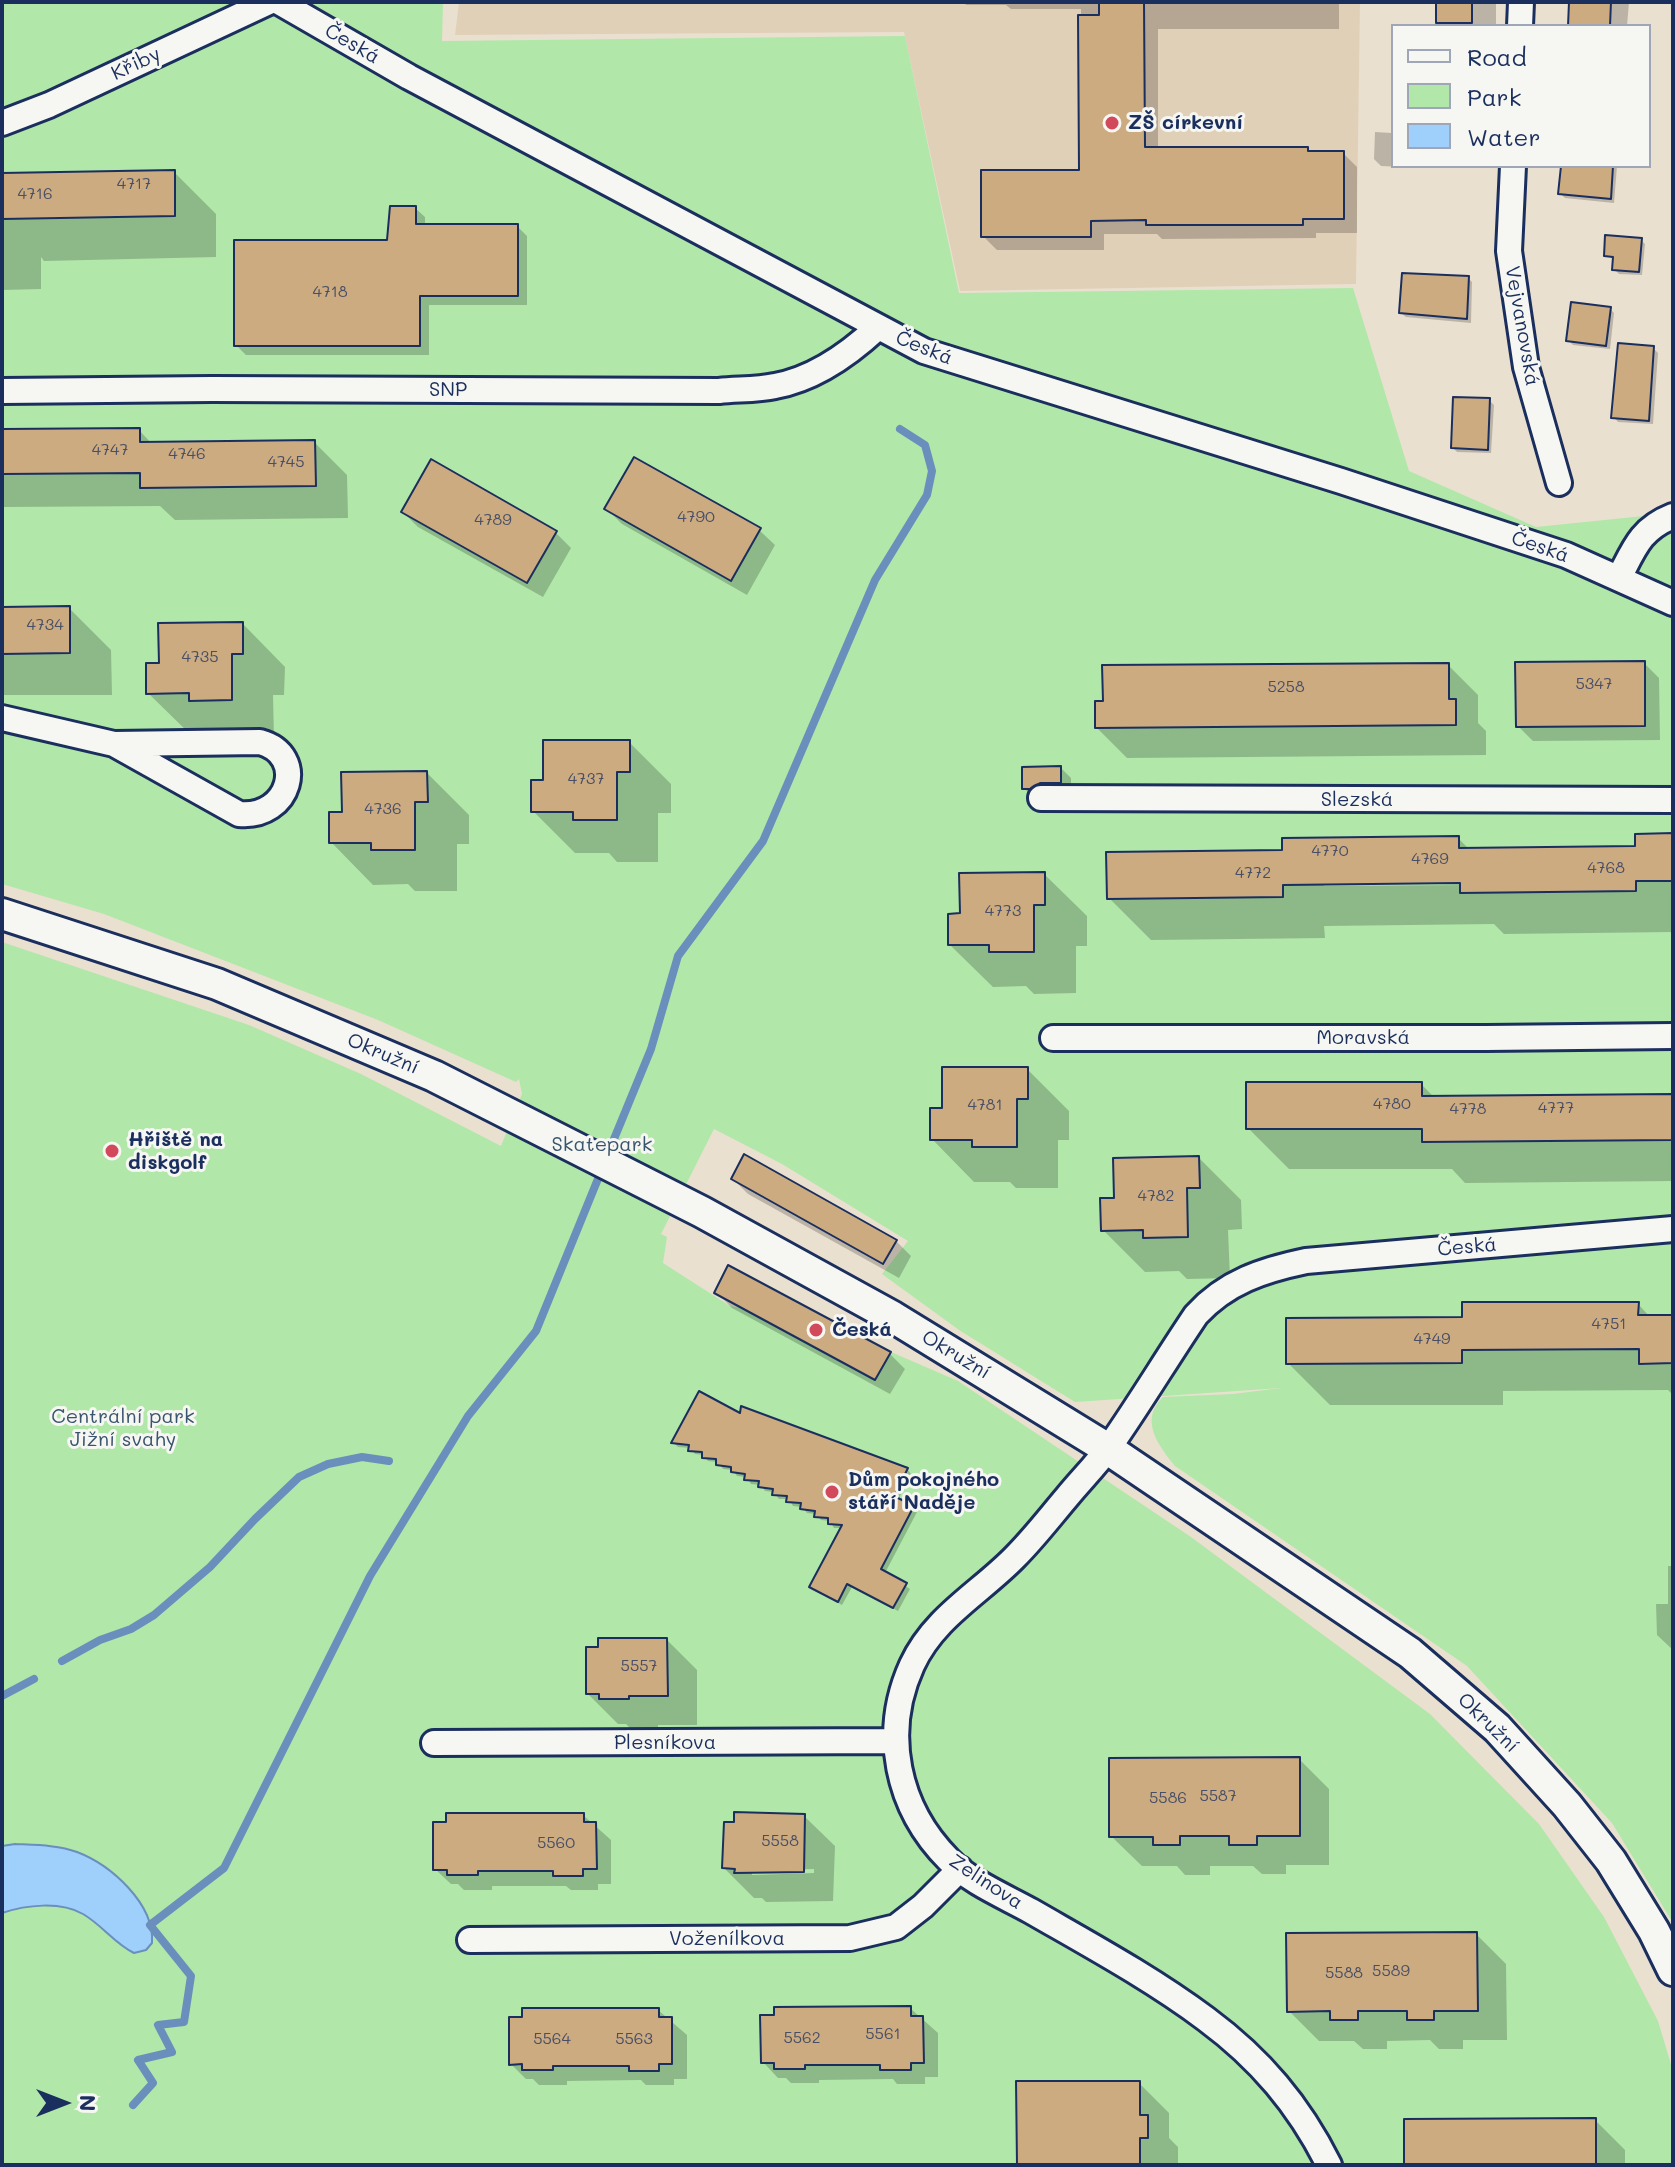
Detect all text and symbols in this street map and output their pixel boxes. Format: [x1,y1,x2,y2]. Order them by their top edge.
street label: Česká [320,19,384,69]
legend [1391,24,1651,168]
text: Road [1467,41,1527,72]
street label: Křiby [108,42,164,86]
text: Park [1467,81,1521,112]
place label: ZŠ církevní [1128,111,1243,135]
marker: ZŠ církevní [1103,114,1121,132]
text: Water [1467,121,1541,152]
house number: 4717 [117,174,151,194]
house number: 4716 [17,184,53,204]
street label: Vejvanovská [1500,264,1544,388]
house number: 4718 [312,282,348,302]
street label: Česká [892,326,956,370]
street label: SNP [429,378,467,402]
house number: 4747 [92,440,128,460]
house number: 4746 [168,444,206,464]
house number: 4745 [267,452,305,472]
house number: 4790 [677,507,715,527]
house number: 4789 [474,510,512,530]
street label: Česká [1508,526,1572,568]
house number: 4734 [26,615,64,635]
house number: 4735 [182,647,218,667]
house number: 5347 [1576,674,1612,694]
house number: 5258 [1267,677,1305,697]
house number: 4737 [568,769,604,789]
street label: Slezská [1321,788,1393,812]
house number: 4736 [364,799,402,819]
house number: 4770 [1311,841,1349,861]
house number: 4769 [1411,849,1449,869]
house number: 4768 [1587,858,1625,878]
house number: 4772 [1235,863,1271,883]
house number: 4773 [985,901,1021,921]
street label: Moravská [1316,1026,1410,1050]
street label: Okružní [343,1028,423,1080]
house number: 4780 [1373,1094,1411,1114]
house number: 4781 [967,1095,1003,1115]
house number: 4777 [1538,1098,1574,1118]
house number: 4778 [1450,1099,1486,1119]
place label: Hřiště na diskgolf [128,1128,223,1175]
park label: Skatepark [552,1133,652,1157]
marker: Hřiště na diskgolf [103,1142,121,1160]
house number: 4782 [1138,1186,1174,1206]
street label: Česká [1436,1232,1498,1262]
house number: 4751 [1592,1314,1626,1334]
place label: Česká [832,1318,892,1342]
marker: Česká [807,1321,825,1339]
street label: Okružní [917,1325,995,1385]
house number: 4749 [1413,1329,1451,1349]
park label: Centrální park Jižní svahy [51,1405,195,1452]
place label: Dům pokojného stáří Naděje [848,1468,999,1515]
marker: Dům pokojného stáří Naděje [823,1483,841,1501]
house number: 5557 [621,1656,657,1676]
street label: Okružní [1452,1688,1524,1758]
street label: Plesníkova [614,1731,716,1755]
house number: 5587 [1199,1786,1237,1806]
house number: 5586 [1149,1788,1187,1808]
house number: 5558 [761,1831,799,1851]
house number: 5560 [537,1833,575,1853]
street label: Zelinova [945,1849,1027,1915]
street label: Voženílkova [669,1927,785,1951]
house number: 5589 [1372,1961,1410,1981]
house number: 5588 [1325,1963,1363,1983]
house number: 5561 [865,2024,901,2044]
house number: 5562 [783,2028,821,2048]
house number: 5564 [533,2029,571,2049]
house number: 5563 [615,2029,653,2049]
north arrow [24,2063,104,2143]
text: N [74,2095,103,2111]

